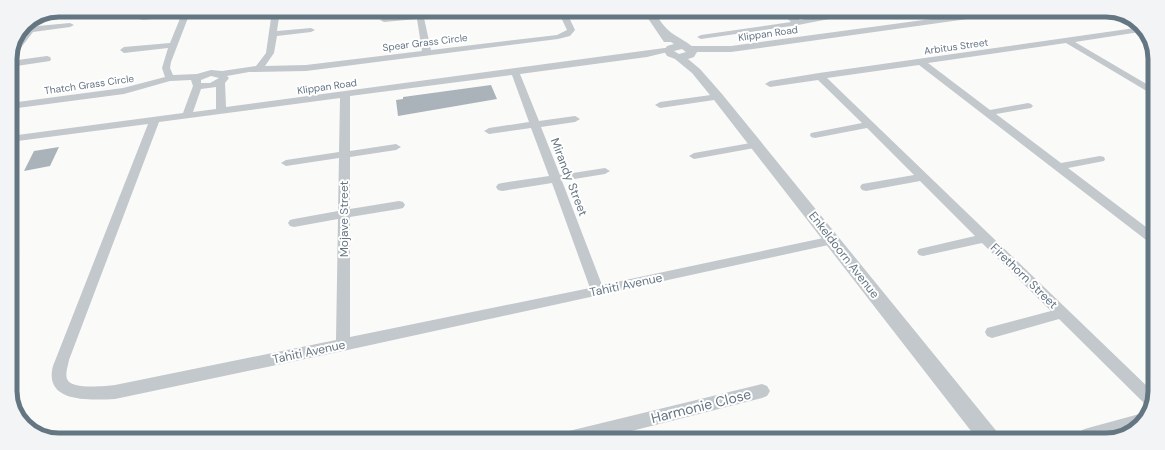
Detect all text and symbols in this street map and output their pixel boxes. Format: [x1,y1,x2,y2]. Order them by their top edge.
street label: Klippan Road [737,23,799,44]
street label: Spear Grass Circle [382,31,469,54]
street label: Arbitus Street [923,36,989,57]
street label: Thatch Grass Circle [43,72,135,97]
street label: Klippan Road [296,76,358,97]
street label: Mirandy Street [547,136,591,219]
street label: Mojave Street [336,180,352,257]
street label: Enkeldoorn Avenue [805,208,883,302]
street label: Firethorn Street [987,240,1061,312]
street label: Tahiti Avenue [588,269,664,300]
street label: Tahiti Avenue [271,336,347,367]
street label: Harmonie Close [649,385,753,427]

